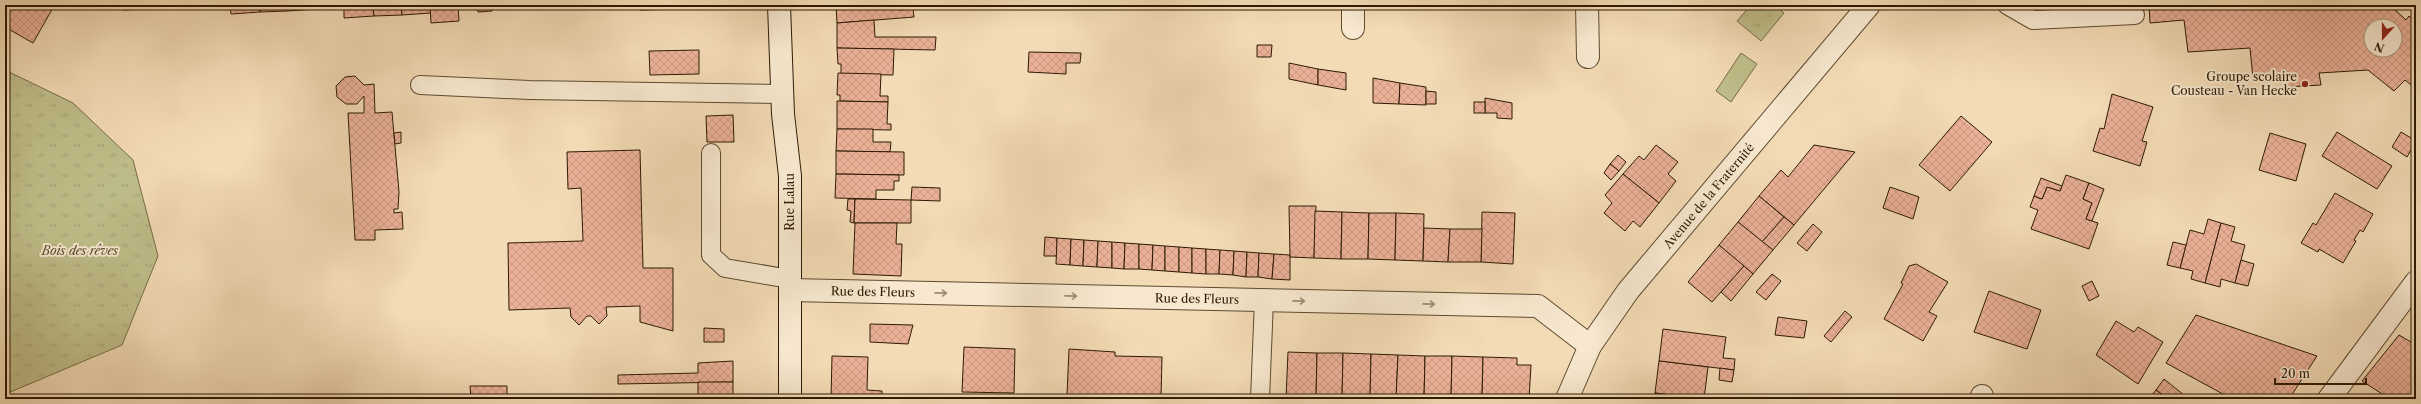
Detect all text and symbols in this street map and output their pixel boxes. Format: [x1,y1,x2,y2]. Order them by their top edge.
north arrow [2363,18,2403,58]
text: N [2372,39,2386,56]
place label: Groupe scolaire Cousteau - Van Hecke [2171,69,2297,98]
marker: Groupe scolaire Cousteau - Van Hecke [2300,79,2310,89]
street label: Avenue de la Fraternité [1659,140,1757,252]
street label: Rue Lalau [782,173,797,231]
park label: Bois des rêves [41,243,119,258]
street label: Rue des Fleurs [831,283,915,300]
one-way arrow [934,290,947,297]
street label: Rue des Fleurs [1155,290,1239,307]
one-way arrow [1064,292,1077,300]
one-way arrow [1292,297,1305,305]
one-way arrow [1422,300,1435,308]
scale bar [2275,360,2366,386]
text: 20 m [2281,366,2310,381]

